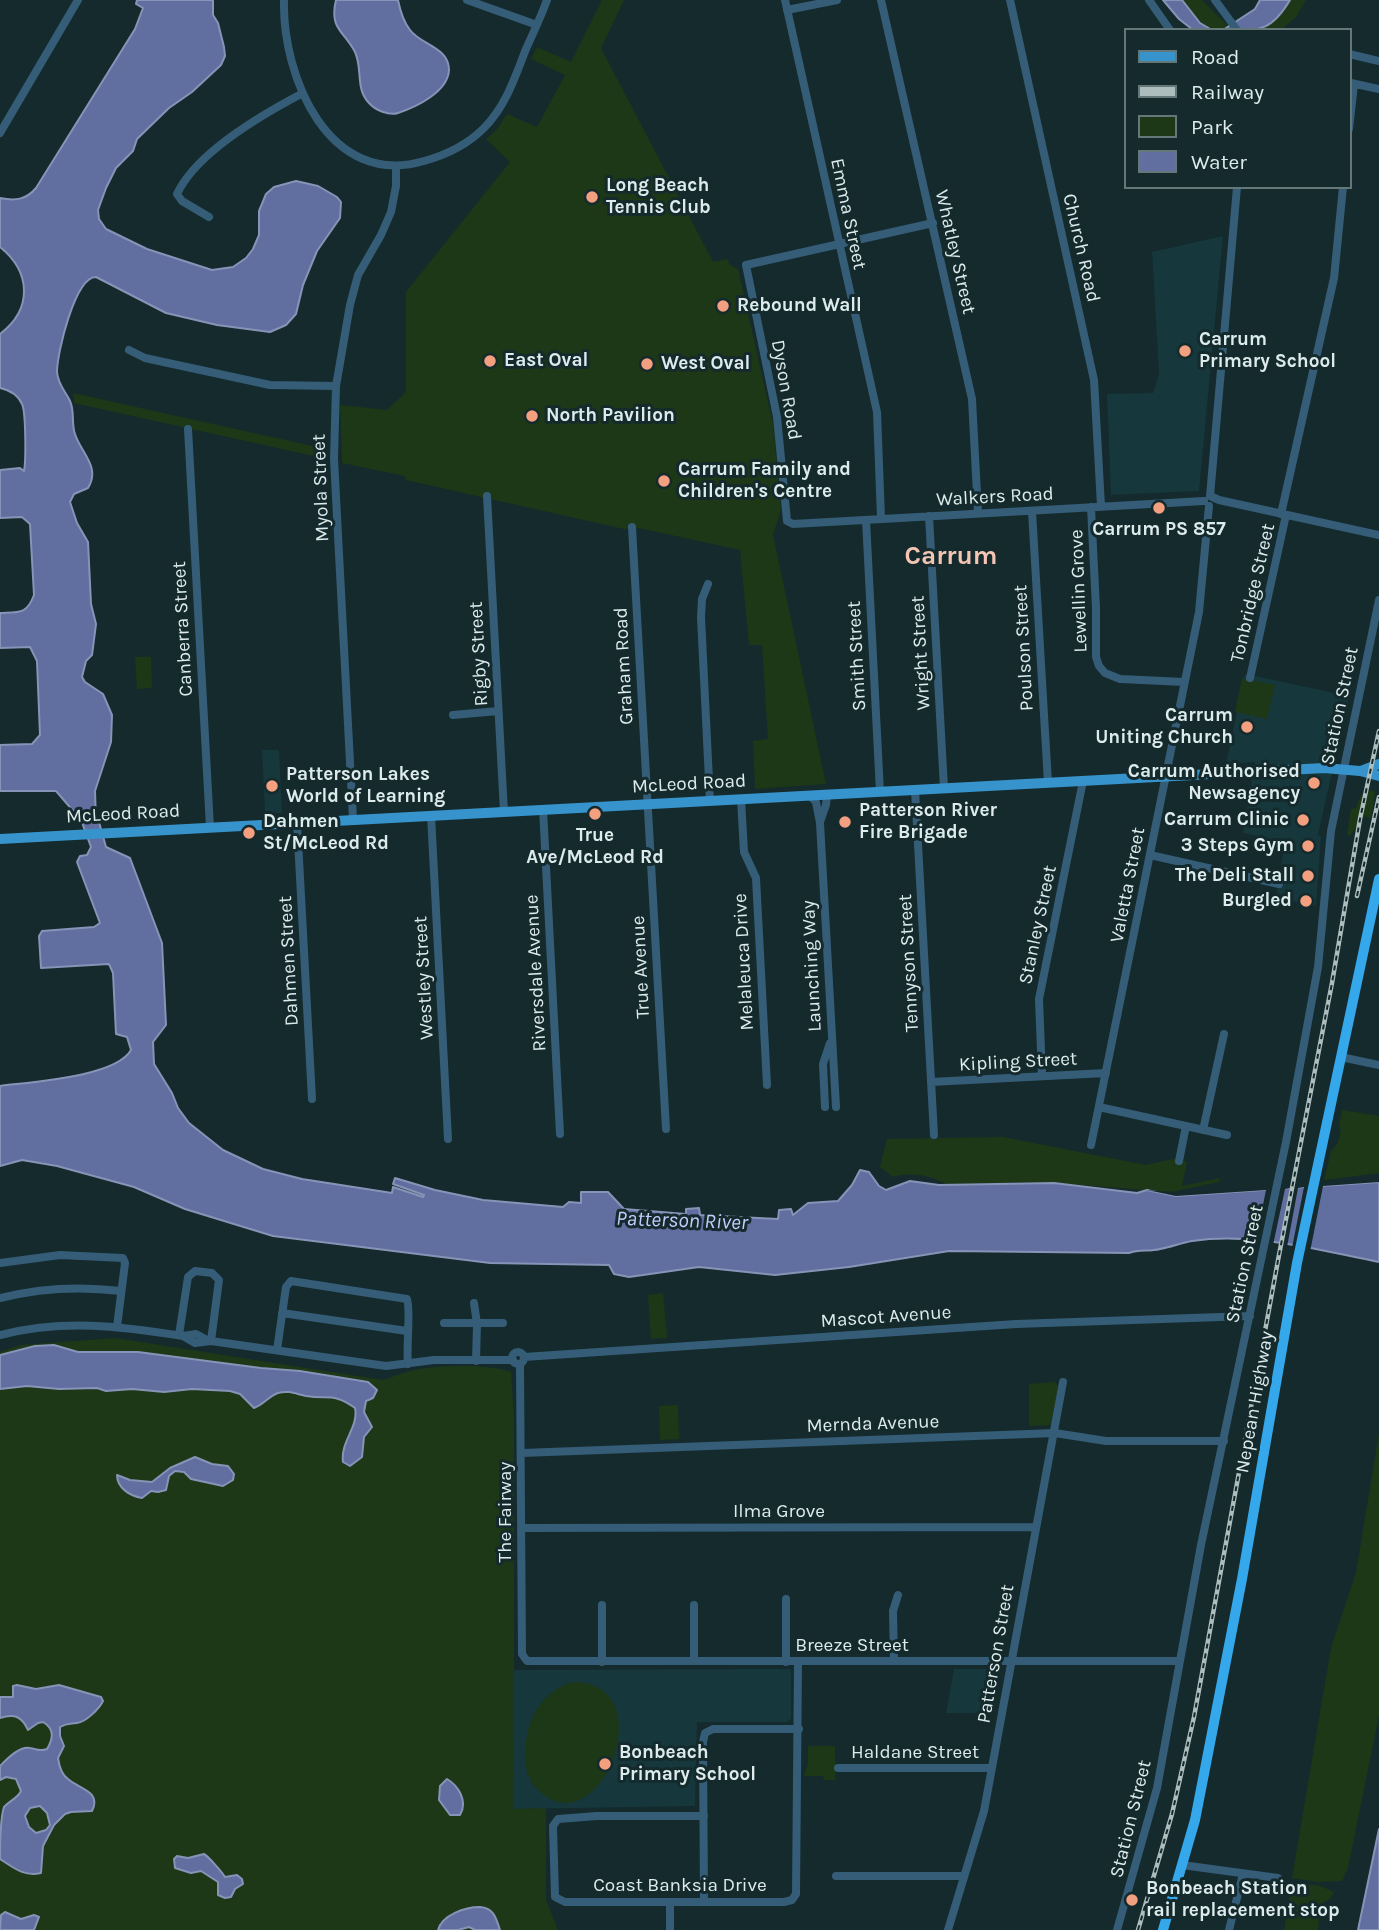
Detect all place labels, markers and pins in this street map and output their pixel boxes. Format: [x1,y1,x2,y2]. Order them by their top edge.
place label: Long Beach Tennis Club [606,175,711,219]
marker: Long Beach Tennis Club [584,189,600,205]
place label: Rebound Wall [737,295,862,317]
marker: Rebound Wall [715,298,731,314]
place label: Carrum Primary School [1199,329,1336,373]
marker: Carrum Primary School [1177,343,1193,359]
place label: East Oval [504,350,588,372]
marker: East Oval [482,353,498,369]
place label: West Oval [661,353,750,375]
marker: West Oval [639,356,655,372]
place label: North Pavilion [546,405,675,427]
marker: North Pavilion [524,408,540,424]
place label: Carrum Family and Children's Centre [678,459,851,503]
marker: Carrum Family and Children's Centre [656,473,672,489]
marker: Carrum PS 857 [1151,500,1167,516]
place label: Carrum PS 857 [1092,519,1226,541]
place label: Carrum Uniting Church [1095,705,1233,749]
marker: Carrum Uniting Church [1239,719,1255,735]
place label: Carrum Authorised Newsagency [1128,761,1300,805]
place label: Patterson Lakes World of Learning [286,764,445,808]
marker: Carrum Authorised Newsagency [1306,775,1322,791]
marker: Patterson Lakes World of Learning [264,778,280,794]
place label: Patterson River Fire Brigade [859,800,997,844]
marker: True Ave/McLeod Rd [587,806,603,822]
place label: Carrum Clinic [1164,809,1289,831]
place label: Dahmen St/McLeod Rd [263,811,389,855]
marker: Carrum Clinic [1295,812,1311,828]
marker: Patterson River Fire Brigade [837,814,853,830]
marker: Dahmen St/McLeod Rd [241,825,257,841]
place label: True Ave/McLeod Rd [526,825,664,869]
place label: 3 Steps Gym [1181,835,1294,857]
marker: 3 Steps Gym [1300,838,1316,854]
place label: The Deli Stall [1175,865,1294,887]
marker: The Deli Stall [1300,868,1316,884]
place label: Burgled [1222,890,1292,912]
marker: Burgled [1298,893,1314,909]
place label: Bonbeach Primary School [619,1742,756,1786]
marker: Bonbeach Primary School [597,1756,613,1772]
place label: Bonbeach Station rail replacement stop [1146,1878,1340,1922]
marker: Bonbeach Station rail replacement stop [1124,1892,1140,1908]

